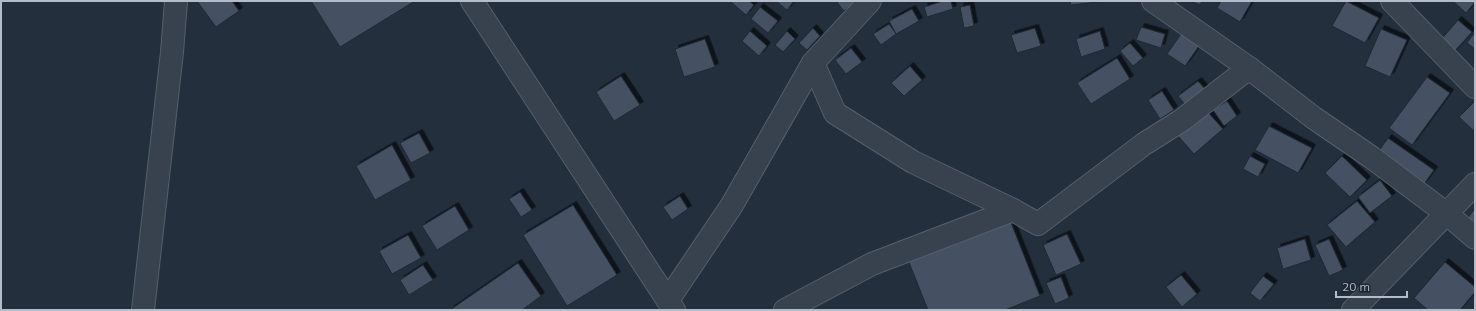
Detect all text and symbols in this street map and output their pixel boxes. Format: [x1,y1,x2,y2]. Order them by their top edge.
scale bar [1336,273,1407,299]
text: 20 m [1342,279,1370,294]

